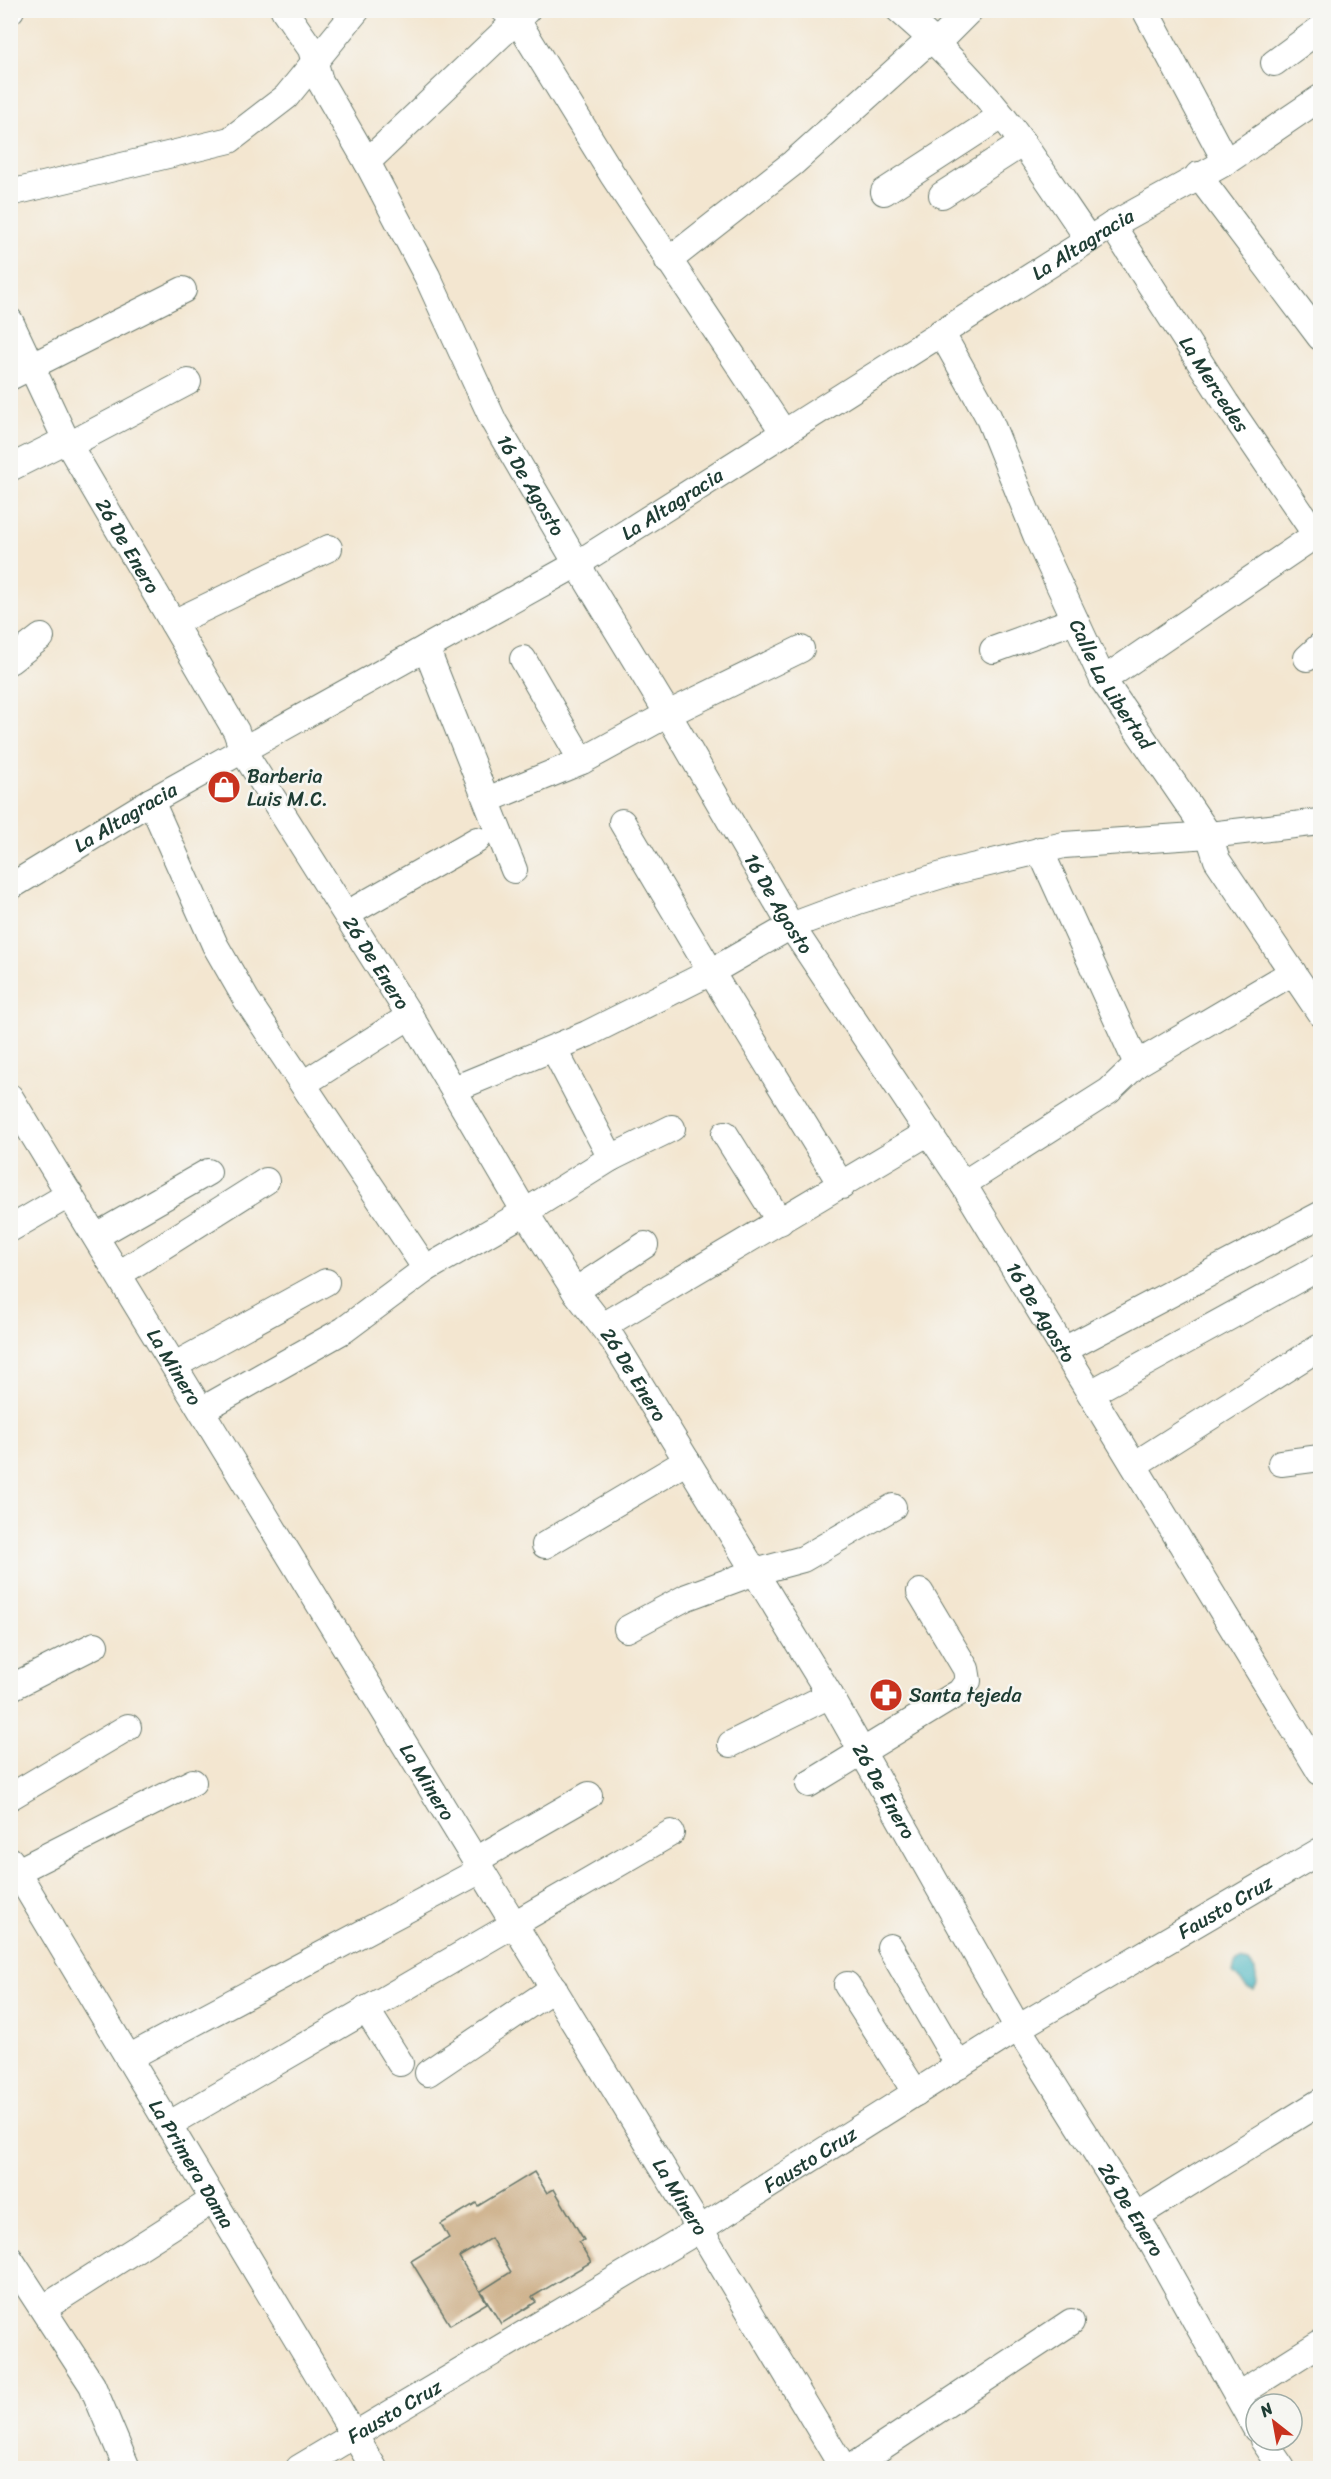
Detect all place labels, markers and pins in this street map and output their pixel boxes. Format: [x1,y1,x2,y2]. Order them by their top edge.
place label: Barberia Luis M.C. [247,759,328,817]
shop icon: Barberia Luis M.C. [206,769,242,805]
pharmacy icon: Santa tejeda [868,1677,904,1713]
place label: Santa tejeda [909,1678,1022,1713]

